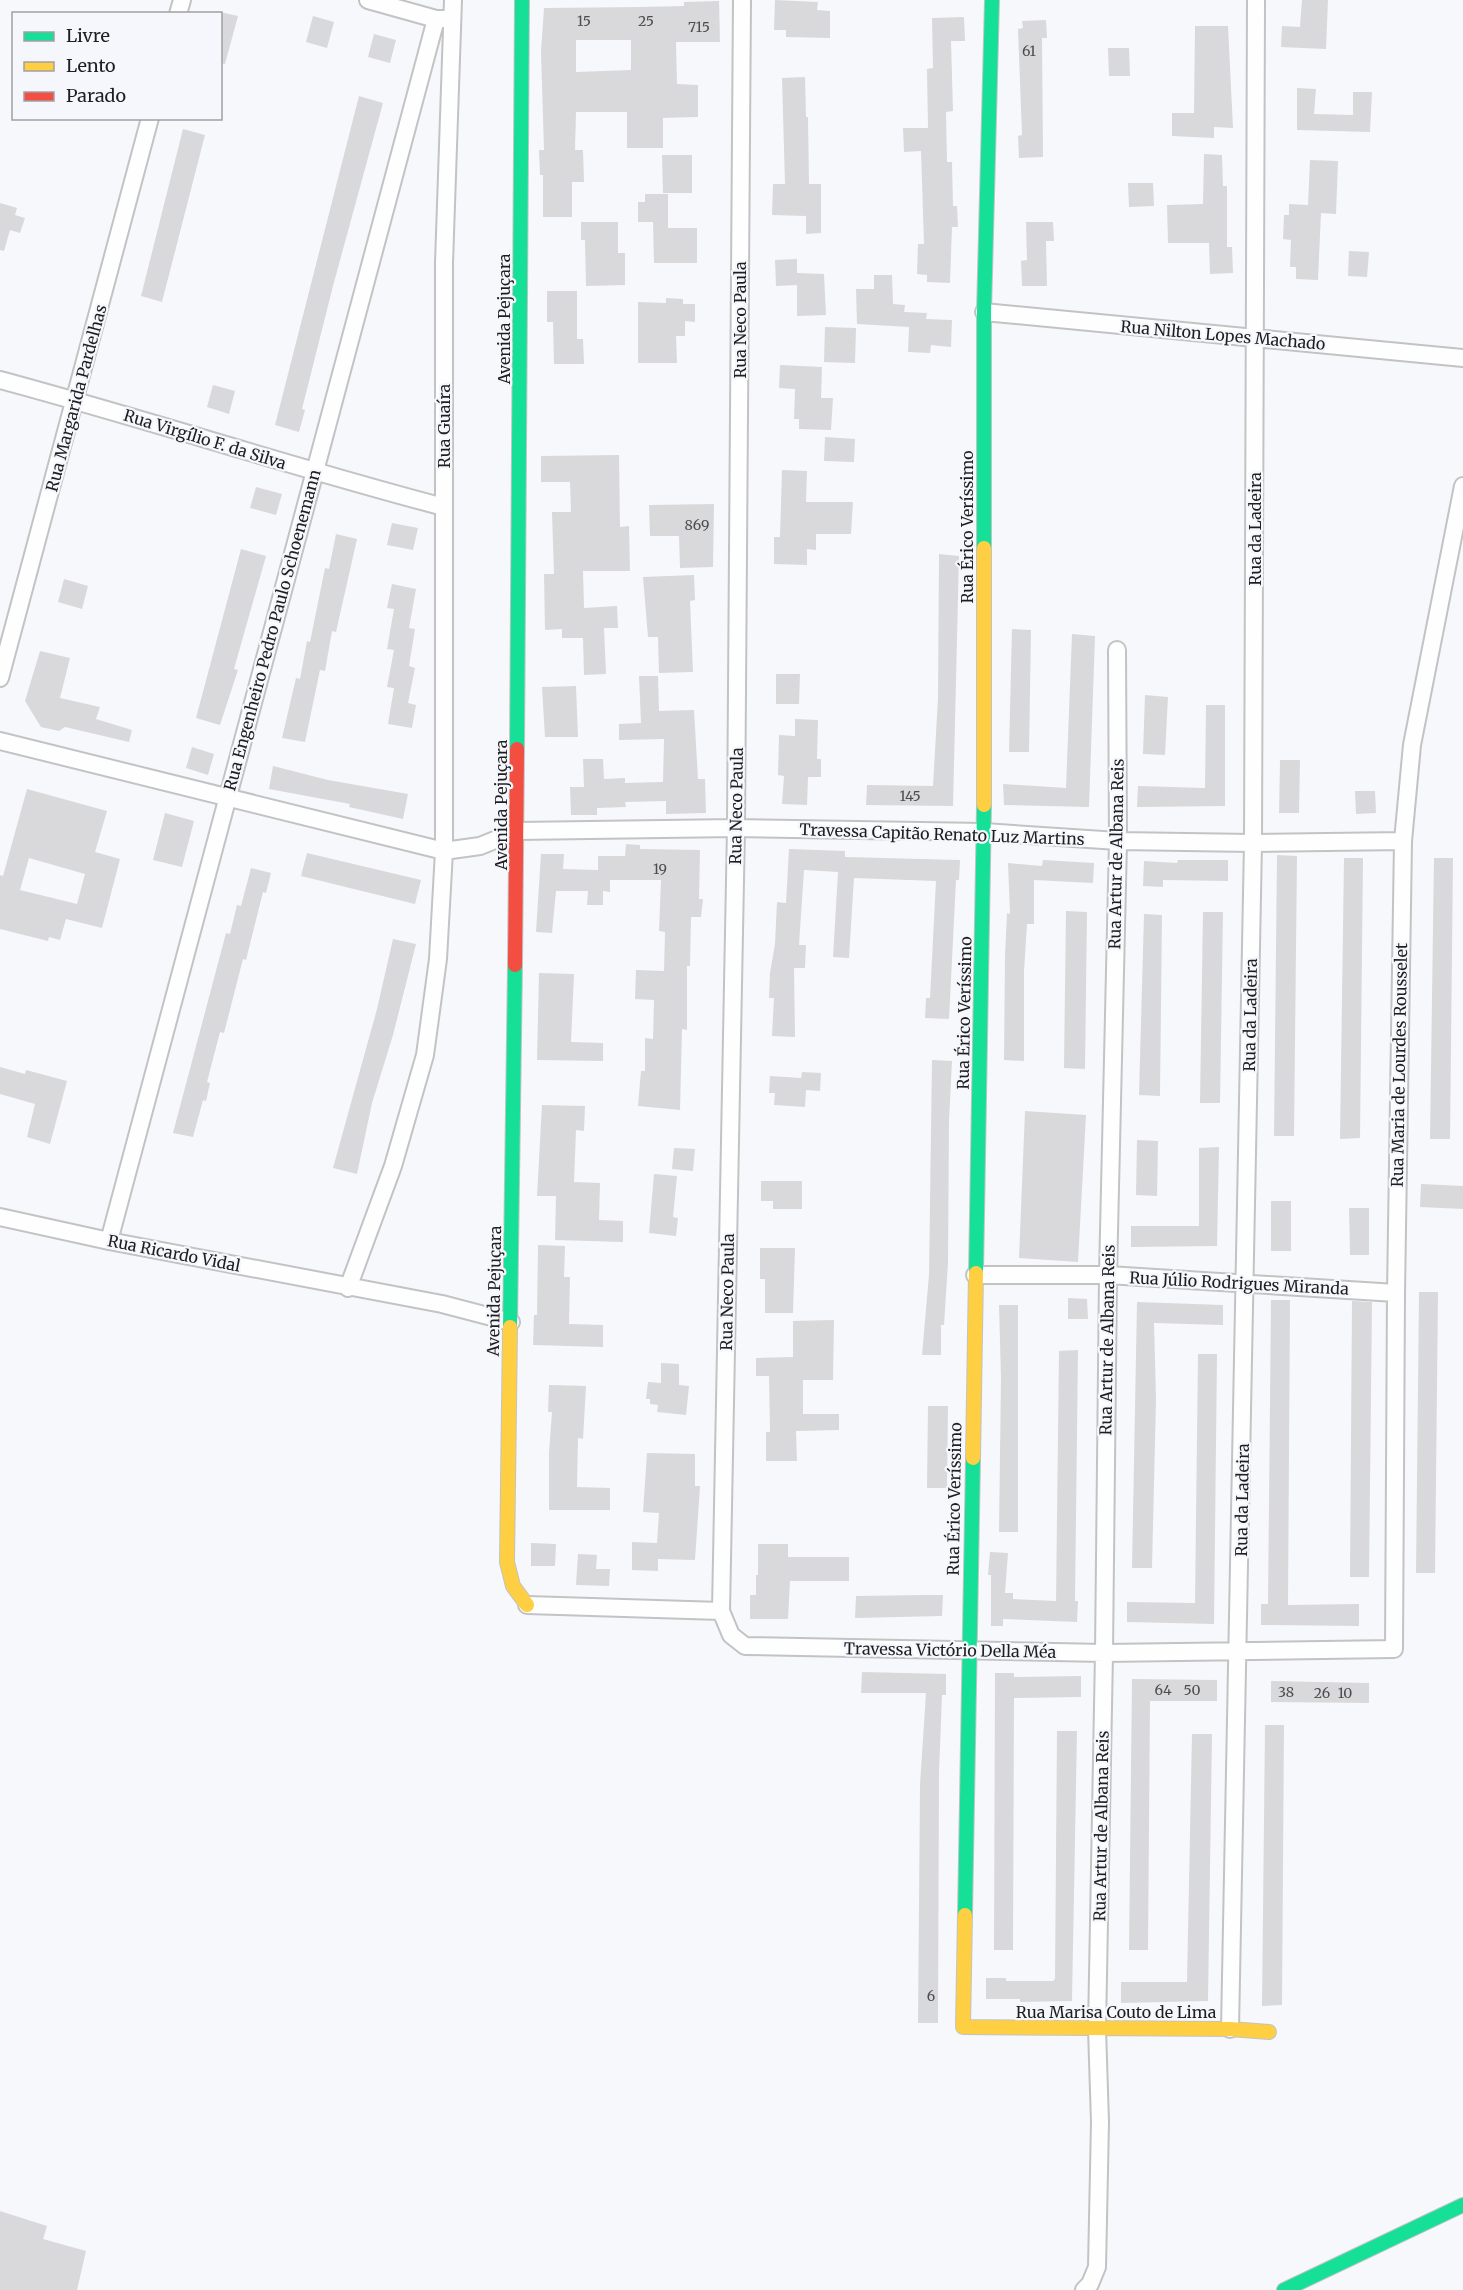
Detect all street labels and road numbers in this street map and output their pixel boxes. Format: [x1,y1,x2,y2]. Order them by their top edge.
street label: Avenida Pejuçara [494,253,514,385]
street label: Rua Neco Paula [730,261,750,379]
street label: Rua Margarida Pardelhas [41,302,111,494]
street label: Rua Nilton Lopes Machado [1120,316,1326,354]
street label: Rua Guaíra [434,383,454,468]
street label: Rua Virgílio F. da Silva [121,405,289,473]
street label: Rua Érico Veríssimo [957,450,977,604]
street label: Rua Engenheiro Pedro Paulo Schoenemann [219,467,325,793]
street label: Rua da Ladeira [1245,472,1265,586]
street label: Avenida Pejuçara [491,739,511,871]
street label: Rua Neco Paula [725,747,747,865]
street label: Rua Artur de Albana Reis [1104,758,1128,950]
street label: Travessa Capitão Renato Luz Martins [799,819,1085,849]
street label: Rua Érico Veríssimo [953,936,975,1090]
street label: Rua Maria de Lourdes Rousselet [1387,942,1411,1187]
street label: Rua da Ladeira [1239,958,1261,1072]
street label: Avenida Pejuçara [483,1225,505,1357]
street label: Rua Ricardo Vidal [106,1230,242,1276]
street label: Rua Neco Paula [716,1233,738,1351]
street label: Rua Artur de Albana Reis [1095,1244,1119,1436]
street label: Rua Júlio Rodrigues Miranda [1129,1267,1350,1299]
street label: Rua Érico Veríssimo [943,1422,965,1576]
street label: Rua da Ladeira [1231,1443,1253,1557]
street label: Travessa Victório Della Méa [844,1638,1057,1662]
street label: Rua Artur de Albana Reis [1089,1730,1113,1922]
street label: Rua Marisa Couto de Lima [1016,2002,1217,2022]

